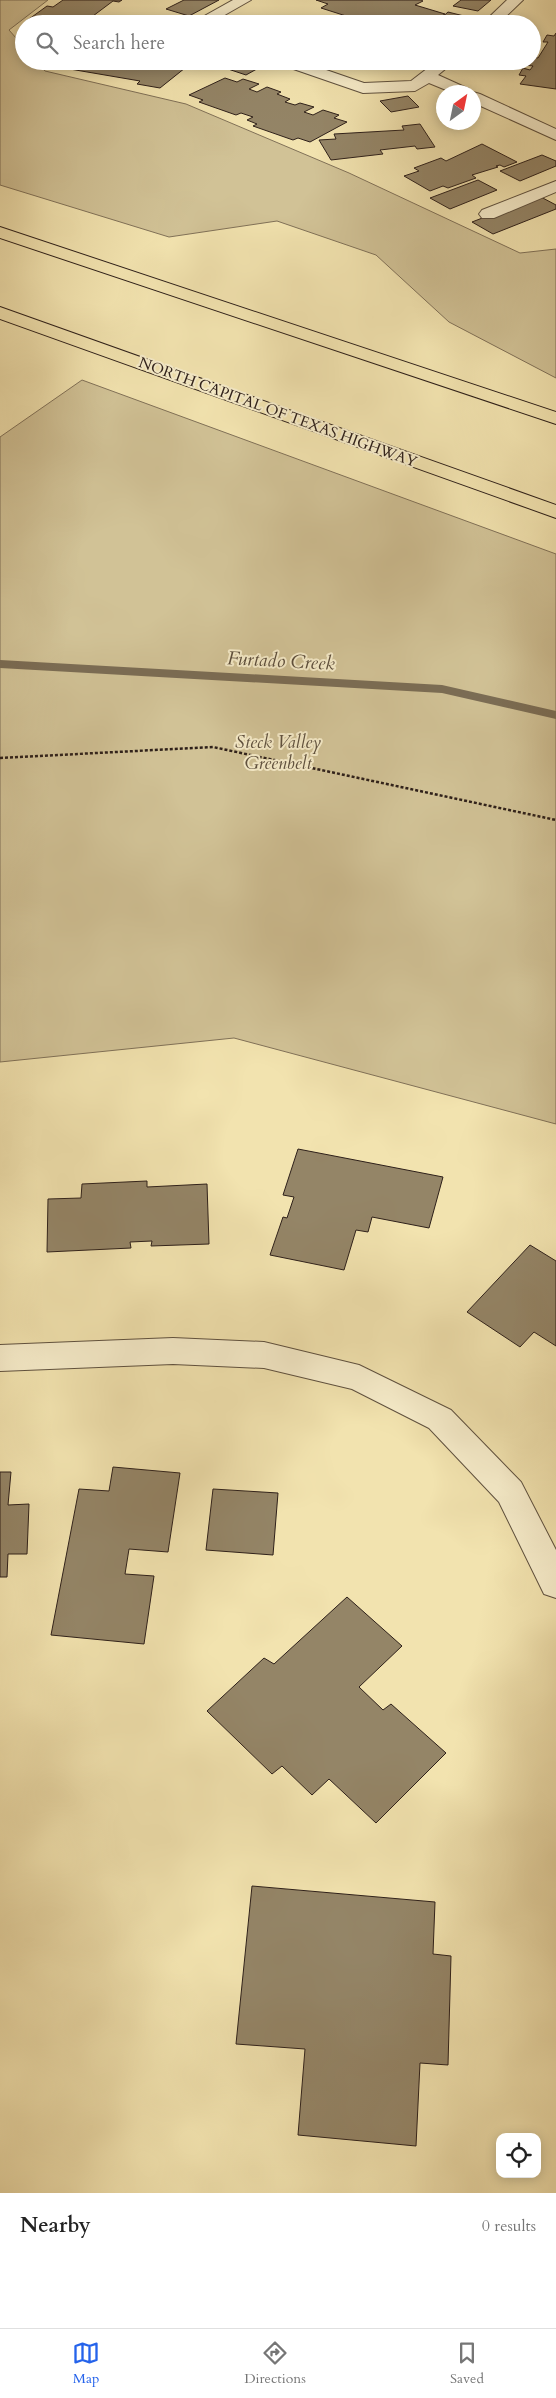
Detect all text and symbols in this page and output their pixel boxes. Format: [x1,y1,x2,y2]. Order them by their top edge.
search box [15,15,541,70]
icon: search [33,29,61,57]
text: Search here [73,30,165,56]
north arrow [436,85,481,130]
street label: NORTH CAPITAL OF TEXAS HIGHWAY [136,352,421,472]
water label: Furtado Creek [227,645,336,677]
park label: Steck Valley Greenbelt [235,730,321,776]
map controls [496,2133,541,2178]
button: locate [496,2133,541,2178]
text: Nearby [20,2211,91,2240]
text: 0 results [482,2215,536,2237]
tab: Map [72,2339,100,2388]
tab: Directions [244,2339,306,2388]
tab: Saved [450,2339,484,2388]

